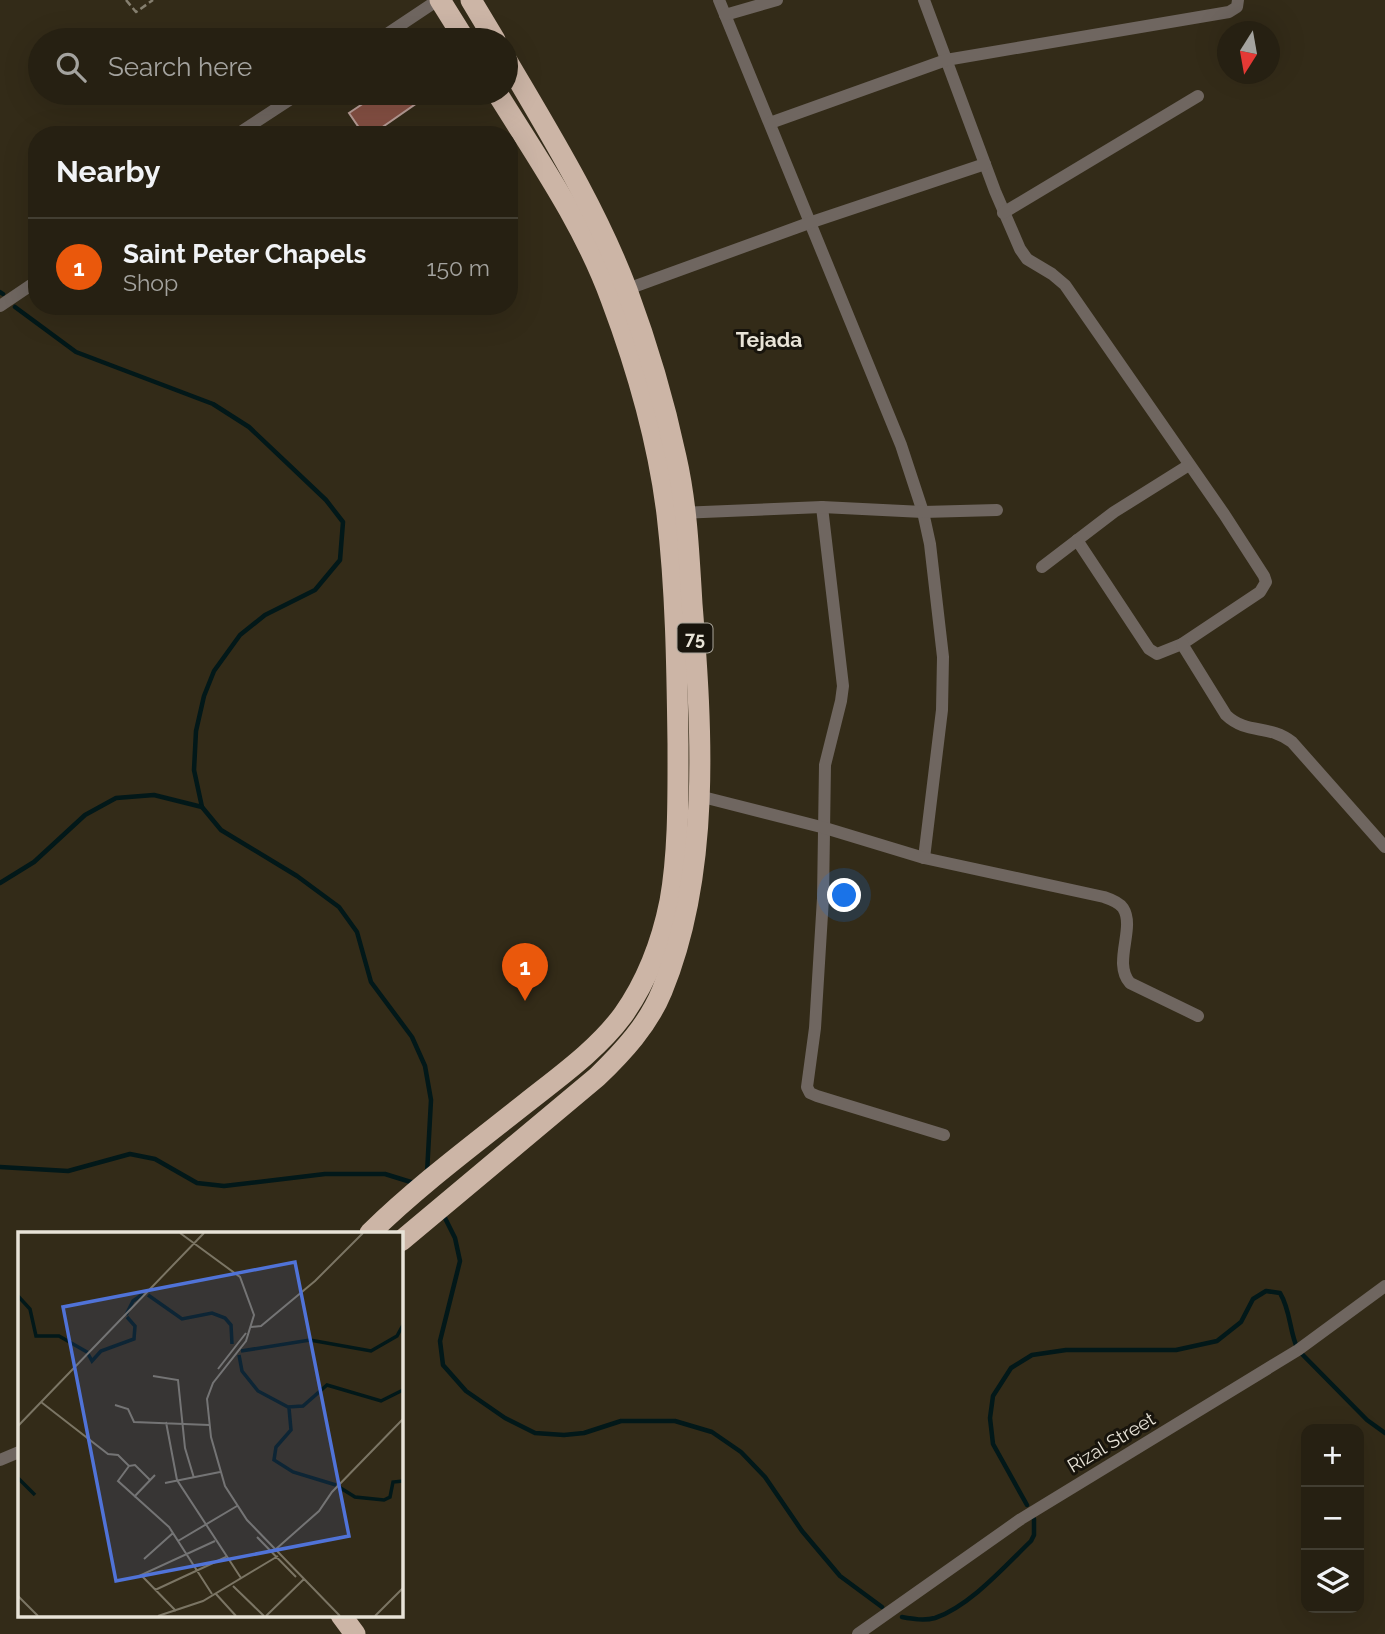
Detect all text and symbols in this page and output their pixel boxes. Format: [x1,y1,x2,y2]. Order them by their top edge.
north arrow [1217,21,1280,84]
search box [28,28,518,105]
icon: search [52,48,90,86]
text: Search here [108,52,252,82]
text: Nearby [56,154,160,189]
text: Saint Peter Chapels [123,239,366,269]
text: 1 [73,254,85,281]
text: 150 m [427,254,490,281]
text: Shop [123,269,178,296]
district label: Tejada [736,327,802,352]
road number: 75 [678,624,712,652]
your location [827,878,861,912]
pin: 1 [502,943,548,1001]
inset map [18,1232,402,1616]
street label: Rizal Street [1063,1407,1159,1477]
map controls [1301,1424,1364,1613]
button: + [1301,1424,1364,1487]
button: − [1301,1487,1364,1550]
button: layers [1301,1550,1364,1613]

